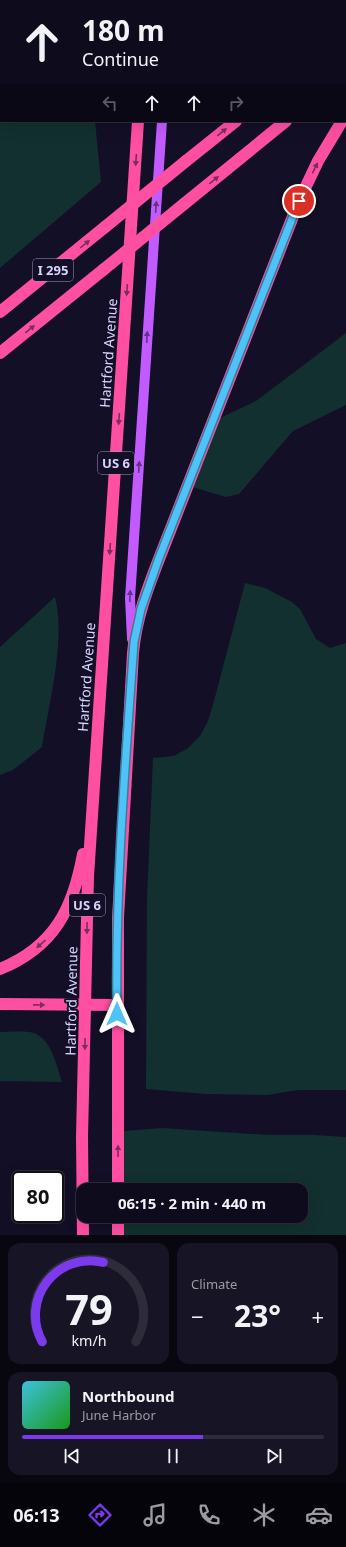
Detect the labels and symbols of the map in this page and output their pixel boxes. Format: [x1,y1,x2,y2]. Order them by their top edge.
one-way arrow [216,128,227,137]
one-way arrow [132,154,139,166]
one-way arrow [311,162,318,174]
one-way arrow [209,175,219,184]
pin [282,184,316,218]
one-way arrow [152,201,159,213]
one-way arrow [79,239,90,248]
road number: I 295 [33,259,73,281]
one-way arrow [124,284,131,296]
street label: Hartford Avenue [95,298,121,408]
one-way arrow [25,324,36,333]
one-way arrow [144,330,150,343]
one-way arrow [115,413,122,425]
road number: US 6 [98,452,134,474]
one-way arrow [135,460,142,473]
one-way arrow [106,543,113,555]
one-way arrow [127,589,133,602]
street label: Hartford Avenue [73,622,99,732]
road number: US 6 [69,894,105,916]
one-way arrow [84,922,90,935]
one-way arrow [36,939,46,949]
street label: Hartford Avenue [61,946,81,1056]
position arrow [96,993,138,1035]
one-way arrow [33,1002,46,1008]
one-way arrow [82,1038,89,1050]
one-way arrow [115,1144,121,1157]
speed limit sign: 80 [12,1171,64,1223]

